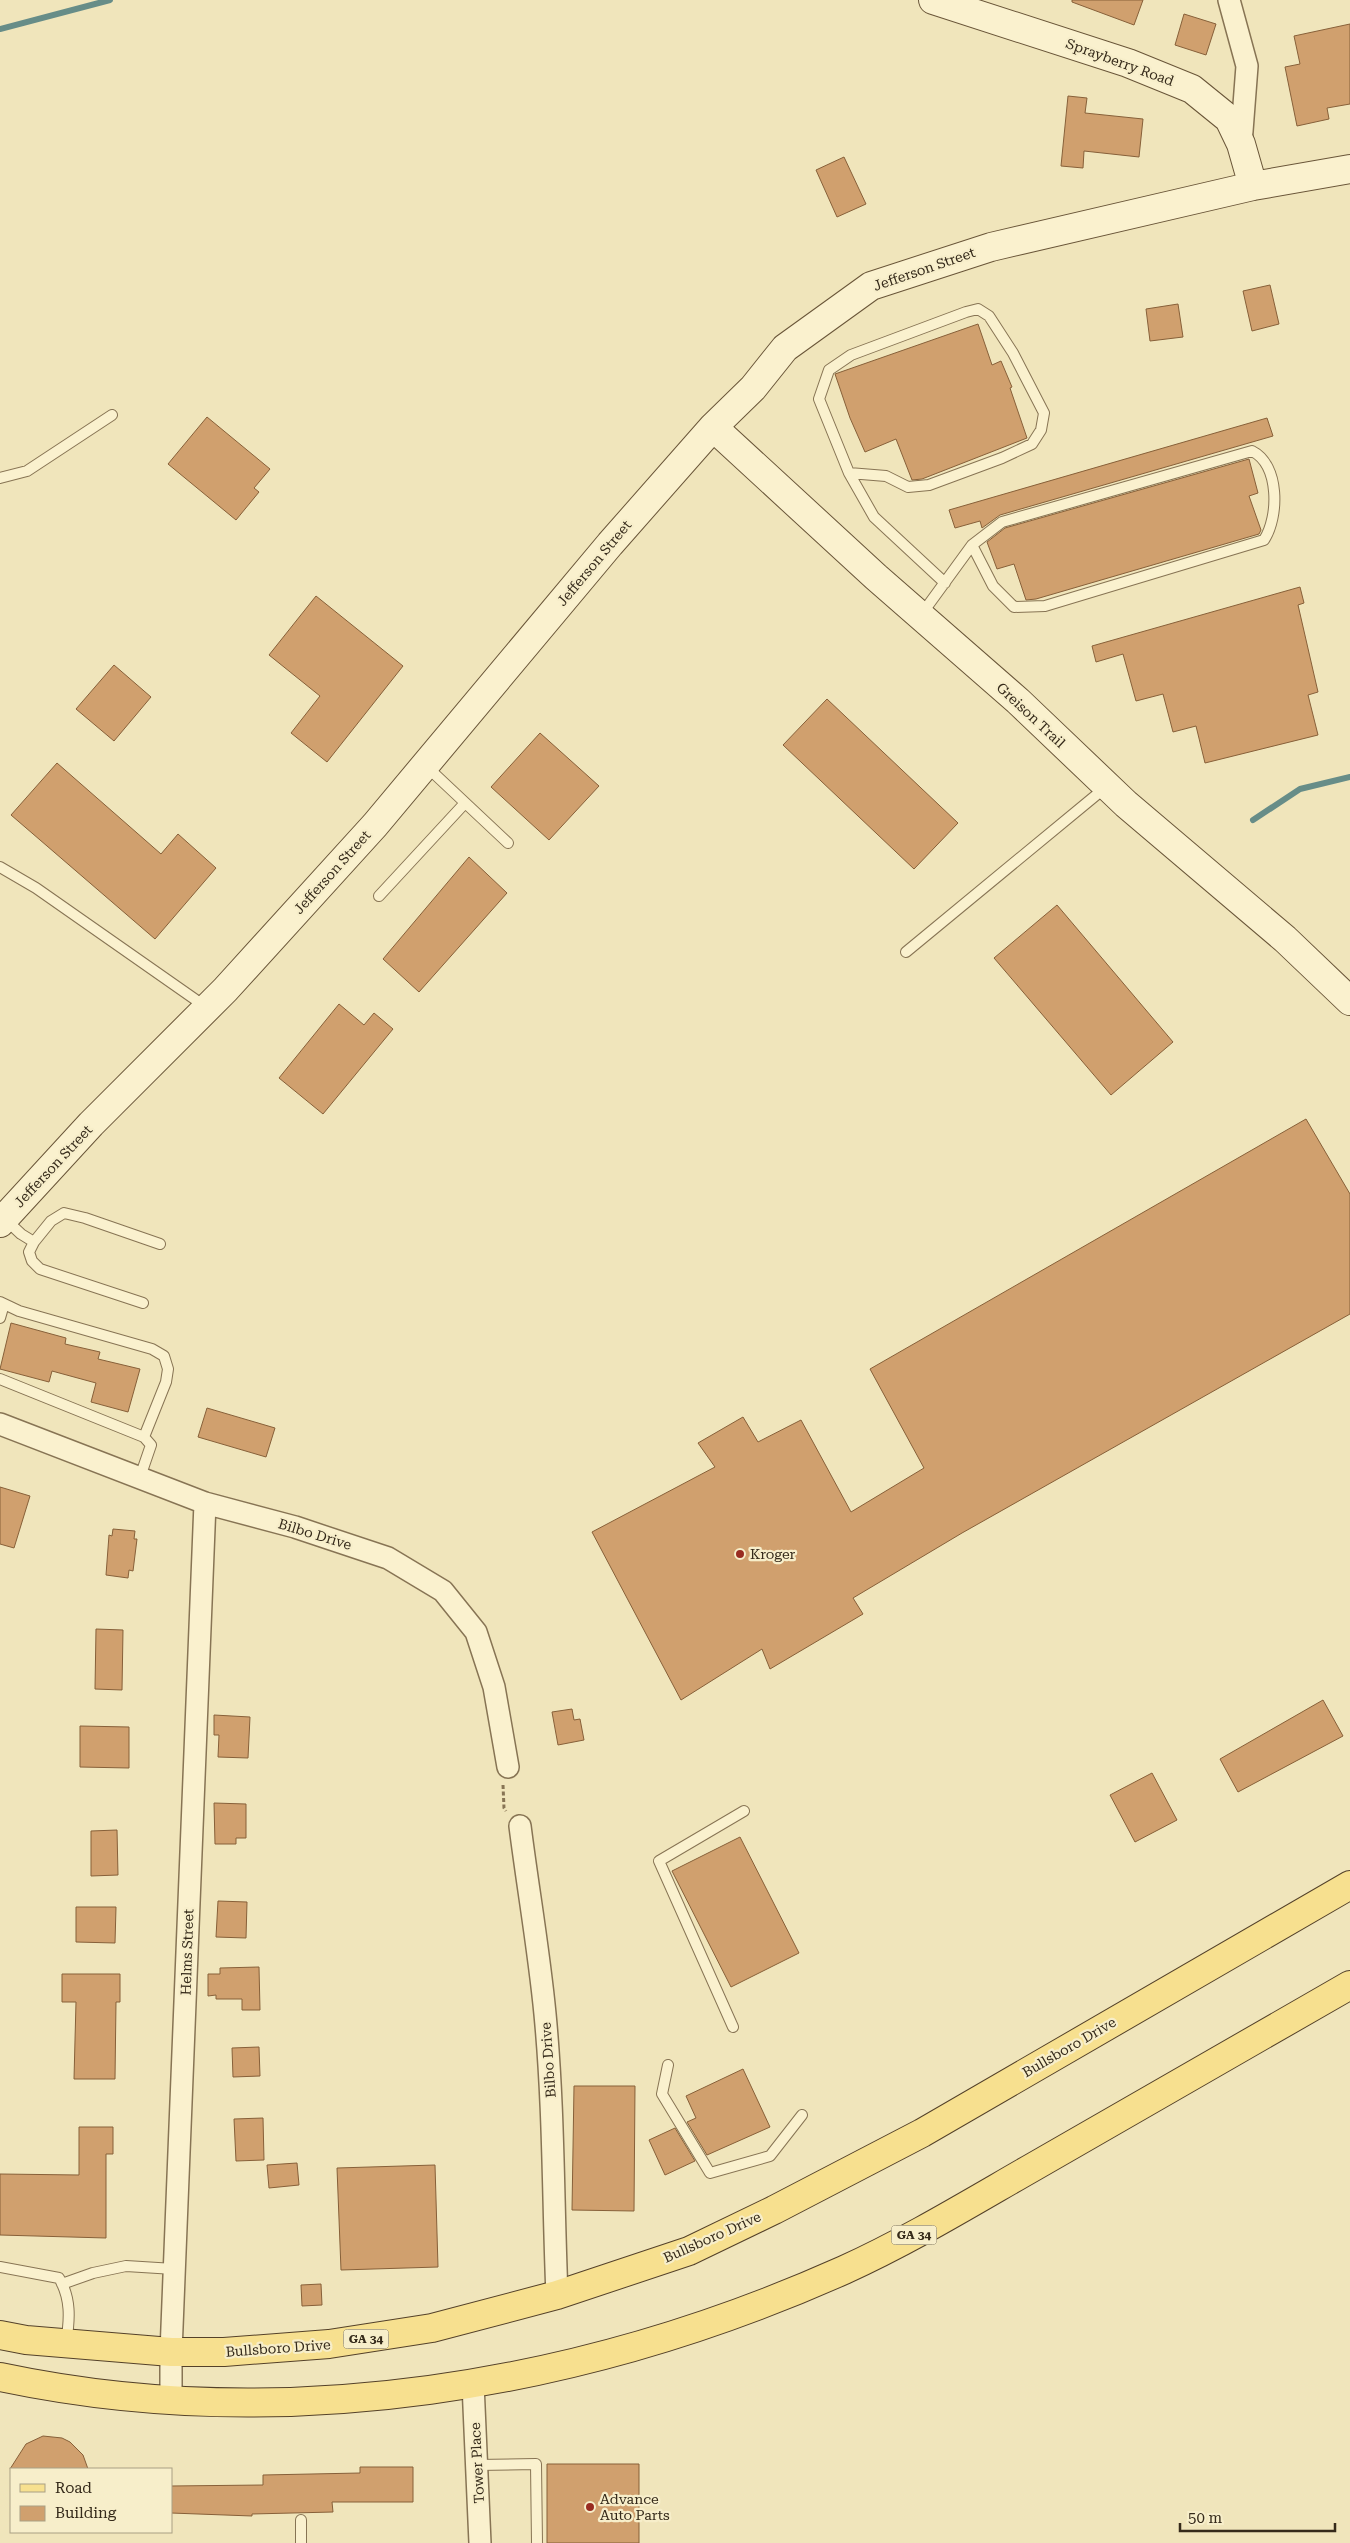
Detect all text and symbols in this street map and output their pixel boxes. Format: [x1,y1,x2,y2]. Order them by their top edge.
street label: Sprayberry Road [1064,35,1176,89]
street label: Jefferson Street [871,244,977,294]
street label: Jefferson Street [554,517,634,609]
street label: Greison Trail [993,679,1069,751]
street label: Jefferson Street [290,827,374,917]
street label: Jefferson Street [11,1121,95,1211]
street label: Bilbo Drive [276,1515,354,1553]
place label: Kroger [750,1546,796,1562]
marker: Kroger [734,1548,746,1560]
street label: Helms Street [177,1908,197,1996]
street label: Bullsboro Drive [1019,2014,1119,2080]
street label: Bilbo Drive [537,2021,559,2098]
street label: Bullsboro Drive [661,2208,764,2266]
road number: GA 34 [892,2226,936,2244]
road number: GA 34 [344,2330,388,2348]
street label: Bullsboro Drive [225,2336,331,2360]
street label: Tower Place [467,2422,487,2504]
legend [10,2468,172,2533]
text: Road [55,2479,92,2497]
place label: Advance Auto Parts [600,2491,670,2523]
scale bar [1180,2500,1335,2532]
marker: Advance Auto Parts [584,2501,596,2513]
text: Building [55,2504,117,2522]
text: 50 m [1188,2509,1223,2527]

